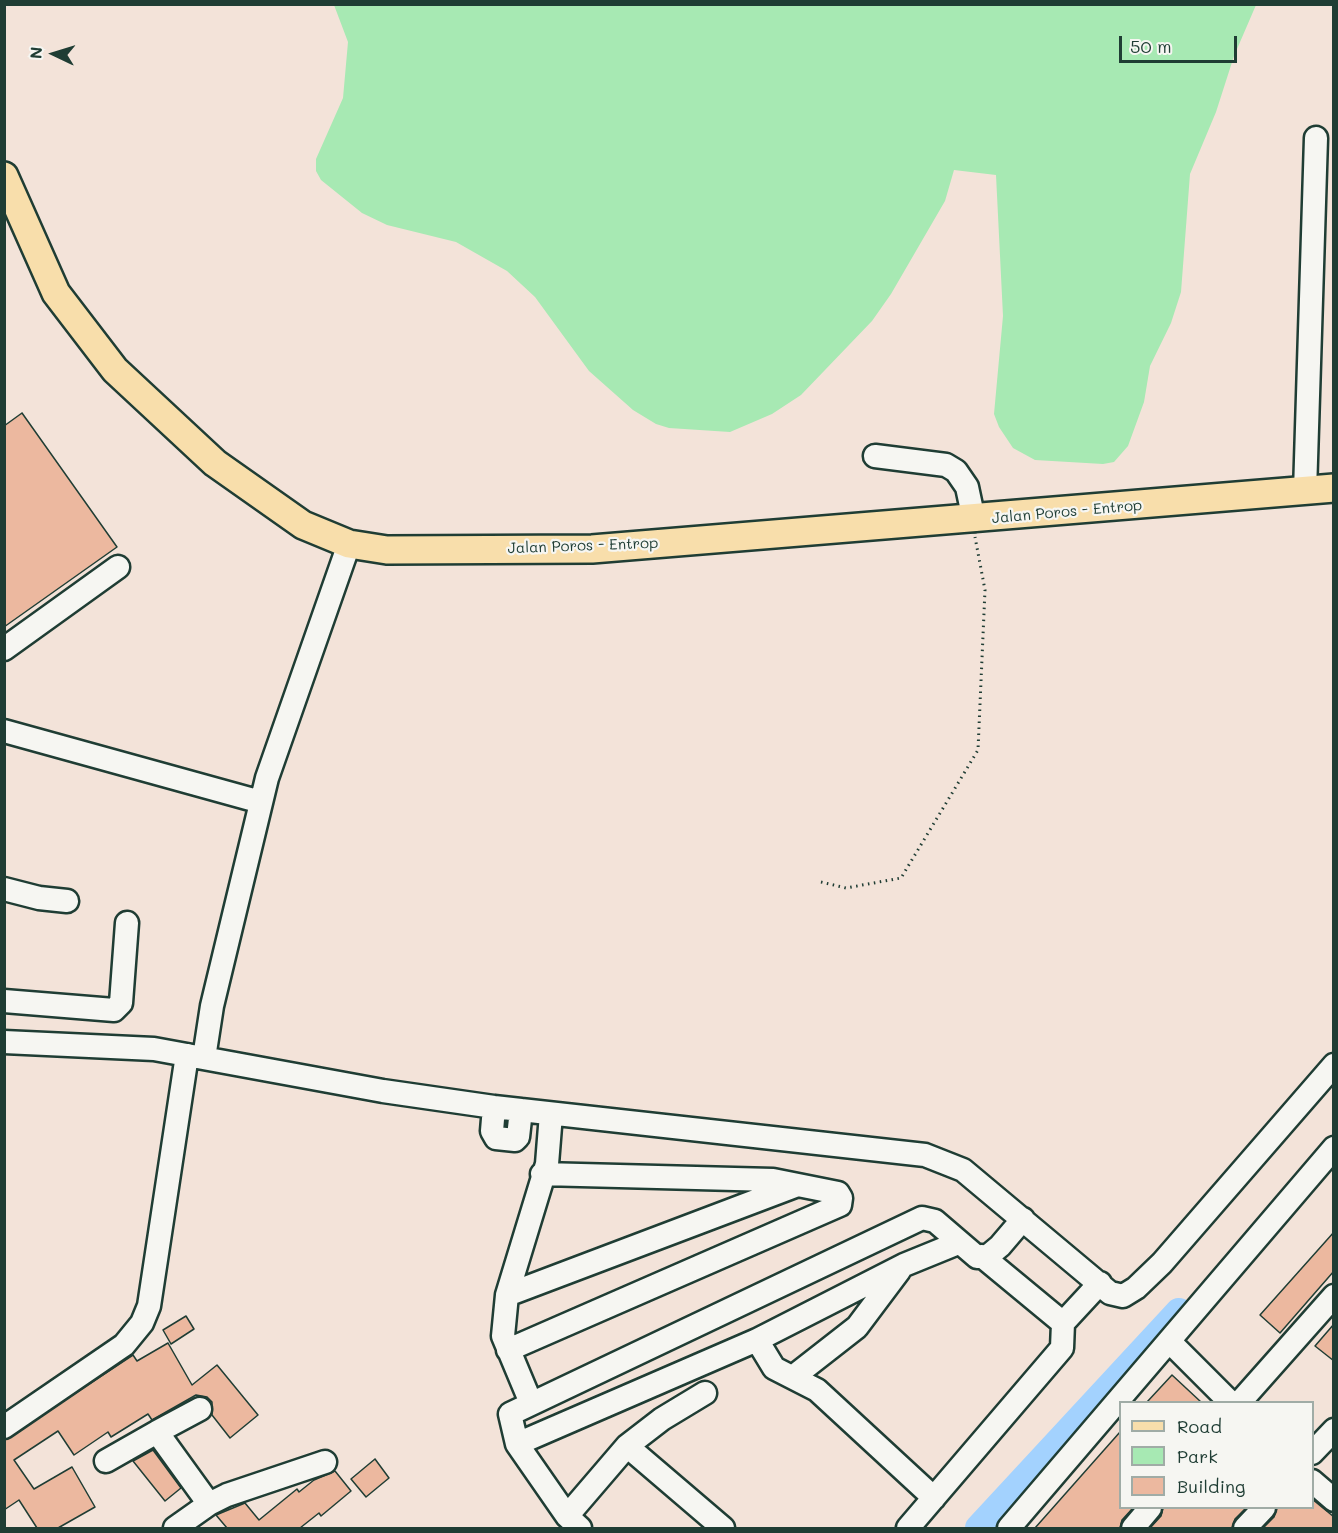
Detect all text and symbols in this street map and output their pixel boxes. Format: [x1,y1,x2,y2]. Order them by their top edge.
north arrow [24,24,84,84]
scale bar [1122,24,1240,62]
text: 50 m [1130,34,1172,58]
text: N [25,46,46,60]
street label: Jalan Poros - Entrop [991,496,1143,528]
street label: Jalan Poros - Entrop [507,534,659,558]
legend [1119,1401,1314,1509]
text: Road [1177,1414,1222,1438]
text: Park [1177,1444,1218,1468]
text: Building [1177,1474,1245,1498]

